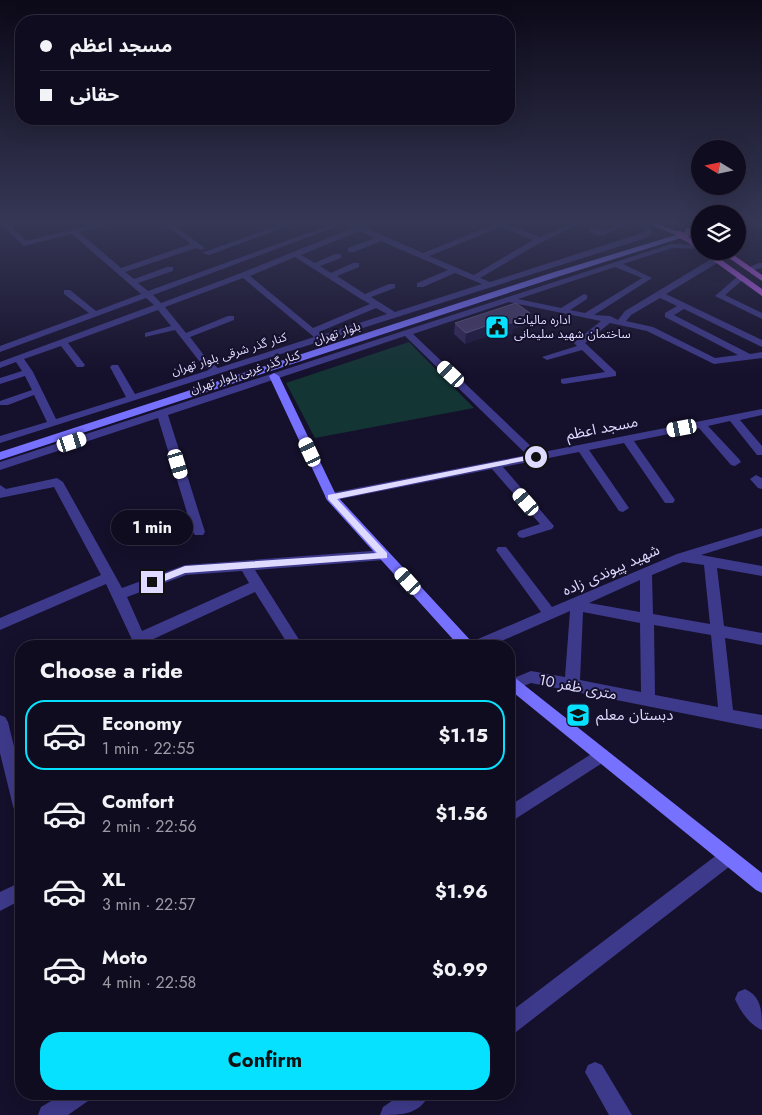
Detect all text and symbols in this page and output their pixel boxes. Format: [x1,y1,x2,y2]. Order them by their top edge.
text: مسجد اعظم [70,32,172,59]
text: حقانی [70,81,119,108]
north arrow [691,140,746,195]
map controls [691,140,746,260]
button: layers [691,205,746,260]
place label: اداره مالیات ساختمان شهید سلیمانی [514,311,631,343]
public building icon: اداره مالیات ساختمان شهید سلیمانی [484,314,510,340]
street label: بلوار تهران [311,317,363,349]
street label: کنار گذر شرقی بلوار تهران [169,328,290,380]
street label: کنار گذر غربی بلوار تهران [188,345,303,398]
car [434,358,467,390]
street label: مسجد اعظم [564,410,640,446]
car [665,418,698,438]
car [55,430,88,454]
car [296,435,323,469]
route start [525,446,547,468]
car [166,447,189,481]
car [510,486,541,518]
callout: 1 min [111,510,193,544]
text: 1 min [132,516,172,539]
street label: شهید پیوندی زاده [559,539,663,601]
car [392,565,423,597]
route end [141,571,163,593]
text: Choose a ride [40,654,183,686]
street label: 10 متری ظفر [537,669,619,705]
school or university icon: دبستان معلم [565,702,591,728]
place label: دبستان معلم [596,704,673,726]
text: Economy [102,710,182,737]
icon: car [42,713,87,758]
text: $1.15 [438,722,488,749]
text: 1 min · 22:55 [102,737,195,760]
text: Comfort [102,788,174,815]
icon: car [42,791,87,836]
text: $1.56 [435,800,488,827]
text: 2 min · 22:56 [102,815,197,838]
text: XL [102,866,125,893]
icon: car [42,869,87,914]
text: $1.96 [435,878,488,905]
text: 3 min · 22:57 [102,893,195,916]
text: Moto [102,944,147,971]
icon: car [42,947,87,992]
text: $0.99 [432,956,488,983]
text: 4 min · 22:58 [102,971,196,994]
button: Confirm [40,1032,490,1090]

